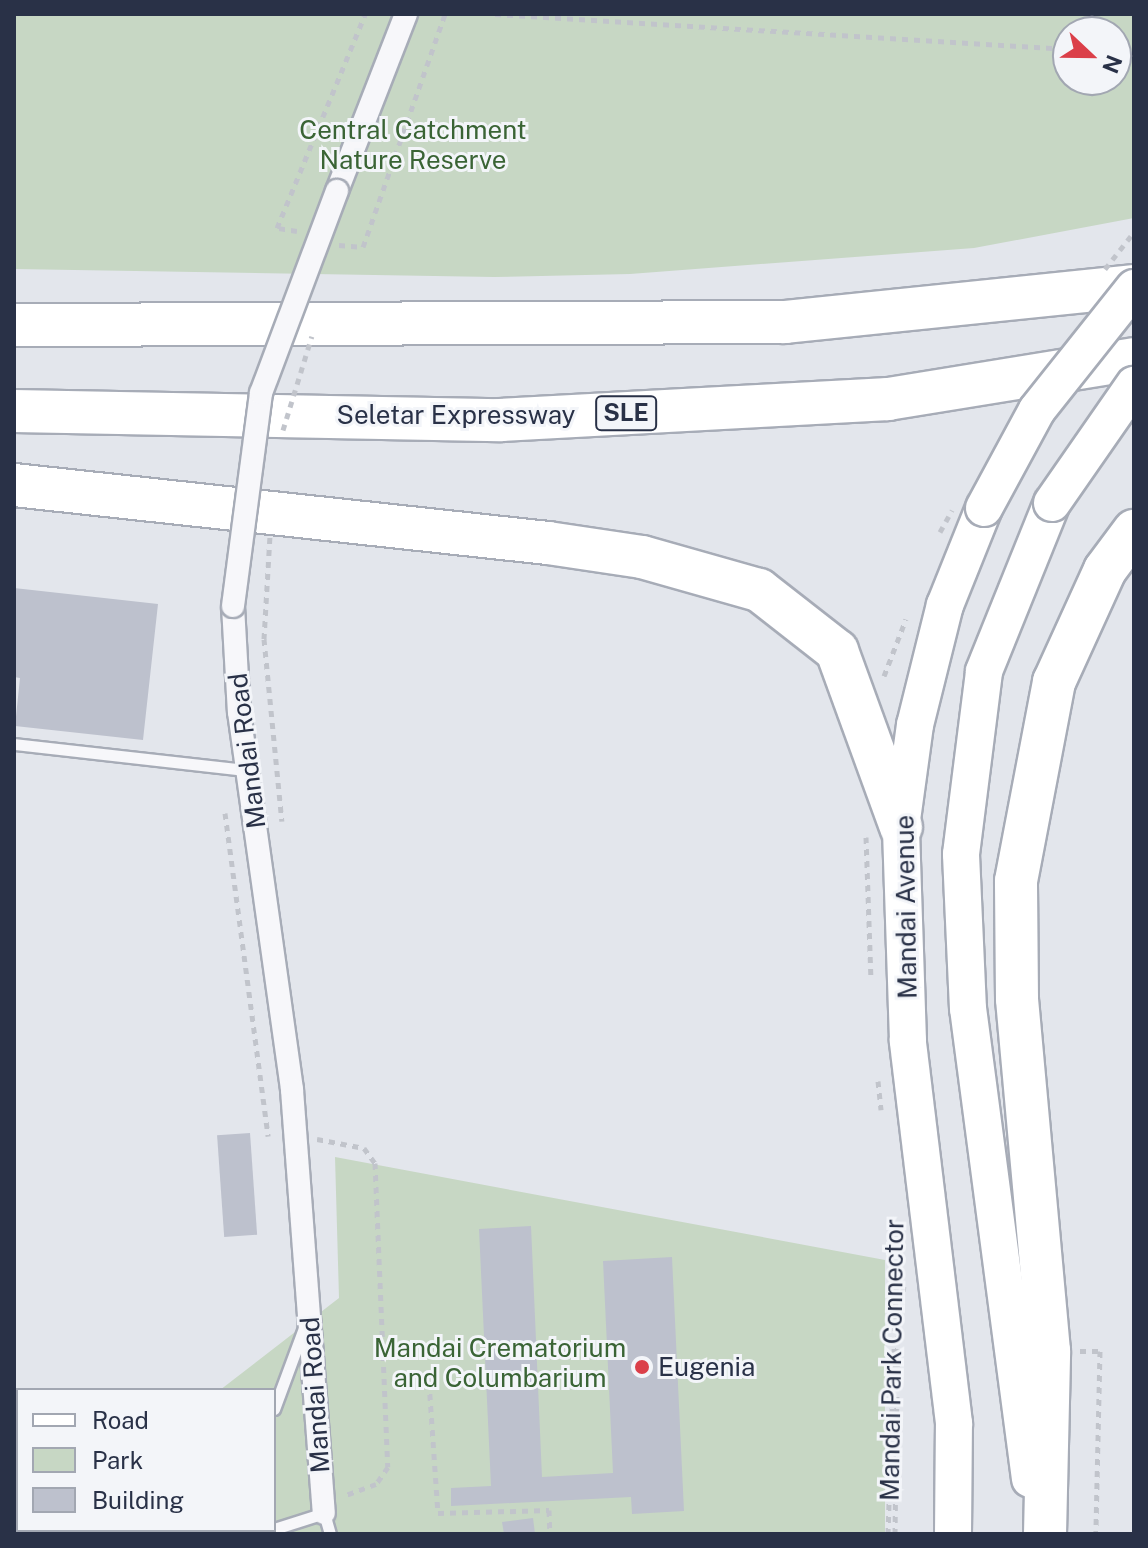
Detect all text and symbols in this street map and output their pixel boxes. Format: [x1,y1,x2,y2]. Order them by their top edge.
north arrow [1052,16,1132,96]
text: N [1097,51,1128,77]
park label: Central Catchment Nature Reserve [299,114,527,176]
road number: SLE [594,393,658,433]
street label: Seletar Expressway [336,399,576,431]
street label: Mandai Road [222,671,272,831]
street label: Mandai Avenue [889,815,923,999]
street label: Mandai Park Connector [874,1219,910,1501]
street label: Mandai Road [294,1316,336,1474]
park label: Mandai Crematorium and Columbarium [374,1332,626,1394]
place label: Eugenia [658,1351,755,1383]
marker: Eugenia [633,1358,651,1376]
legend [16,1388,276,1532]
text: Road [92,1406,149,1434]
text: Park [92,1446,143,1474]
text: Building [92,1486,184,1514]

